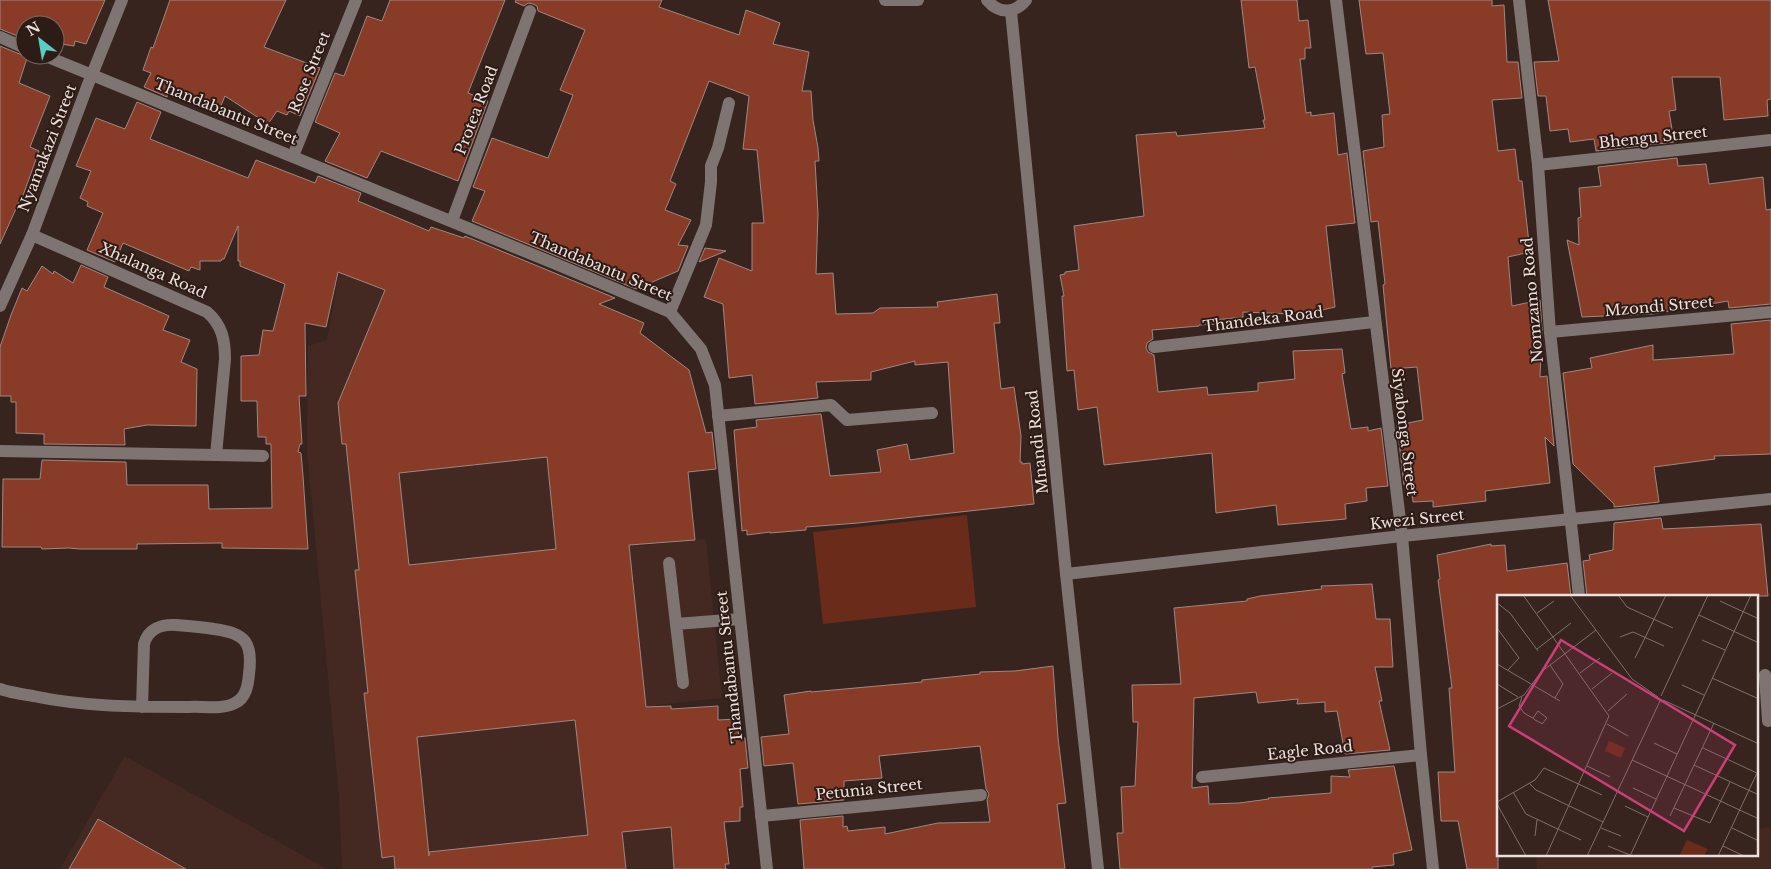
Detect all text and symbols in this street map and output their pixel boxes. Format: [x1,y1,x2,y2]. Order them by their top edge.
north arrow [15,15,65,65]
text: N [23,18,44,40]
street label: Rose Street [284,28,334,116]
street label: Protea Road [450,63,502,157]
street label: Thandabantu Street [151,74,301,149]
street label: Nyamakazi Street [14,81,80,215]
street label: Bhengu Street [1598,122,1709,152]
street label: Thandabantu Street [527,227,675,305]
street label: Nomzamo Road [1517,237,1547,363]
street label: Xhalanga Road [96,238,210,302]
street label: Mzondi Street [1604,292,1715,320]
street label: Thandeka Road [1202,302,1324,336]
street label: Siyabonga Street [1388,367,1422,497]
street label: Mnandi Road [1022,389,1052,495]
street label: Kwezi Street [1369,505,1465,533]
street label: Thandabantu Street [712,590,746,744]
inset map [1497,595,1758,856]
street label: Eagle Road [1266,736,1354,764]
street label: Petunia Street [815,774,924,804]

